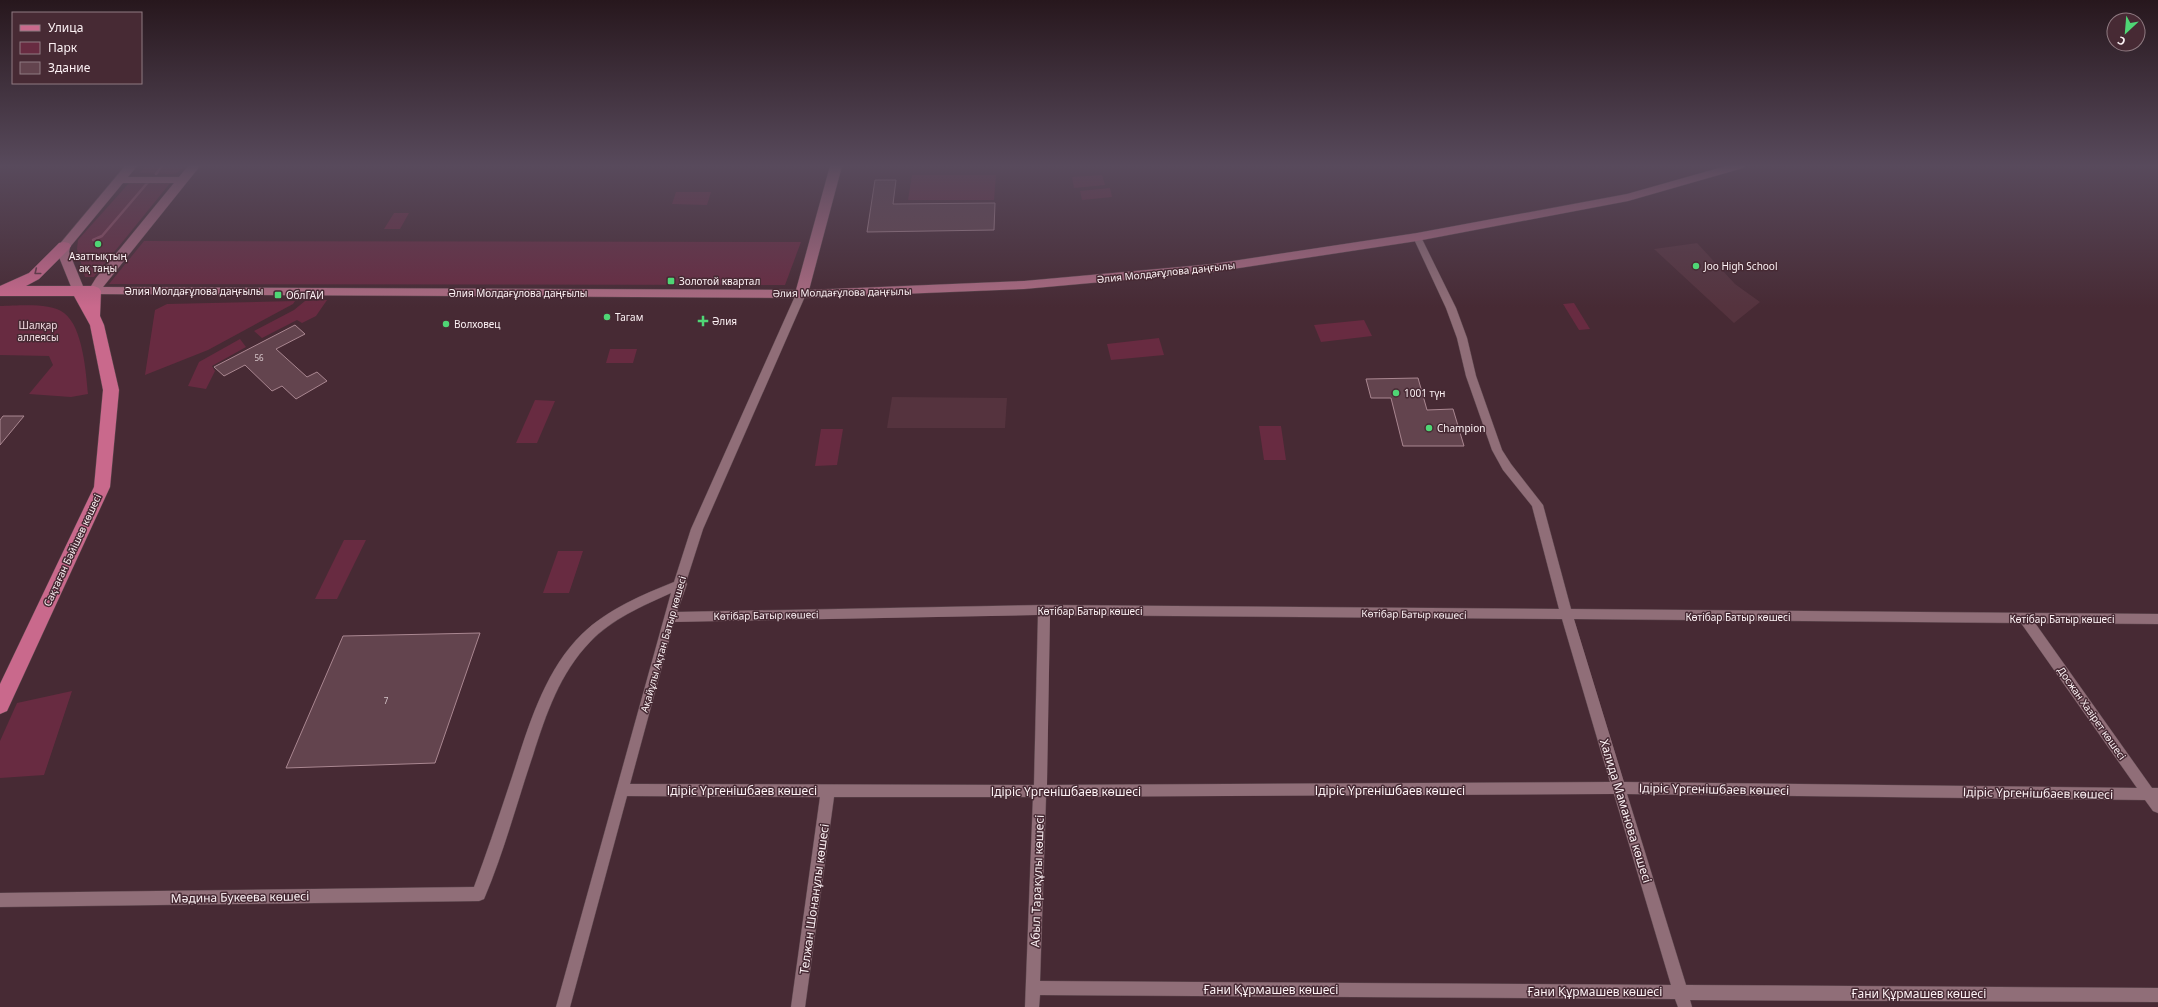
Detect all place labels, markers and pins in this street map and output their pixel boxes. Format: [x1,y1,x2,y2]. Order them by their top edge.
marker: Азаттықтың ақ таңы [93,239,103,249]
place label: Азаттықтың ақ таңы [69,249,127,275]
place label: Joo High School [1703,259,1778,273]
marker: Joo High School [1691,261,1701,271]
place label: Золотой квартал [679,274,760,288]
marker: Золотой квартал [666,276,676,286]
place label: ОблГАИ [286,288,324,302]
marker: ОблГАИ [273,290,283,300]
place label: Тагам [615,310,643,324]
marker: Тагам [602,312,612,322]
place label: Әлия [712,314,737,328]
marker: Әлия [697,315,709,327]
place label: Волховец [454,317,501,331]
marker: Волховец [441,319,451,329]
place label: 1001 түн [1404,386,1445,400]
marker: 1001 түн [1391,388,1401,398]
place label: Champion [1437,421,1485,435]
marker: Champion [1424,423,1434,433]

